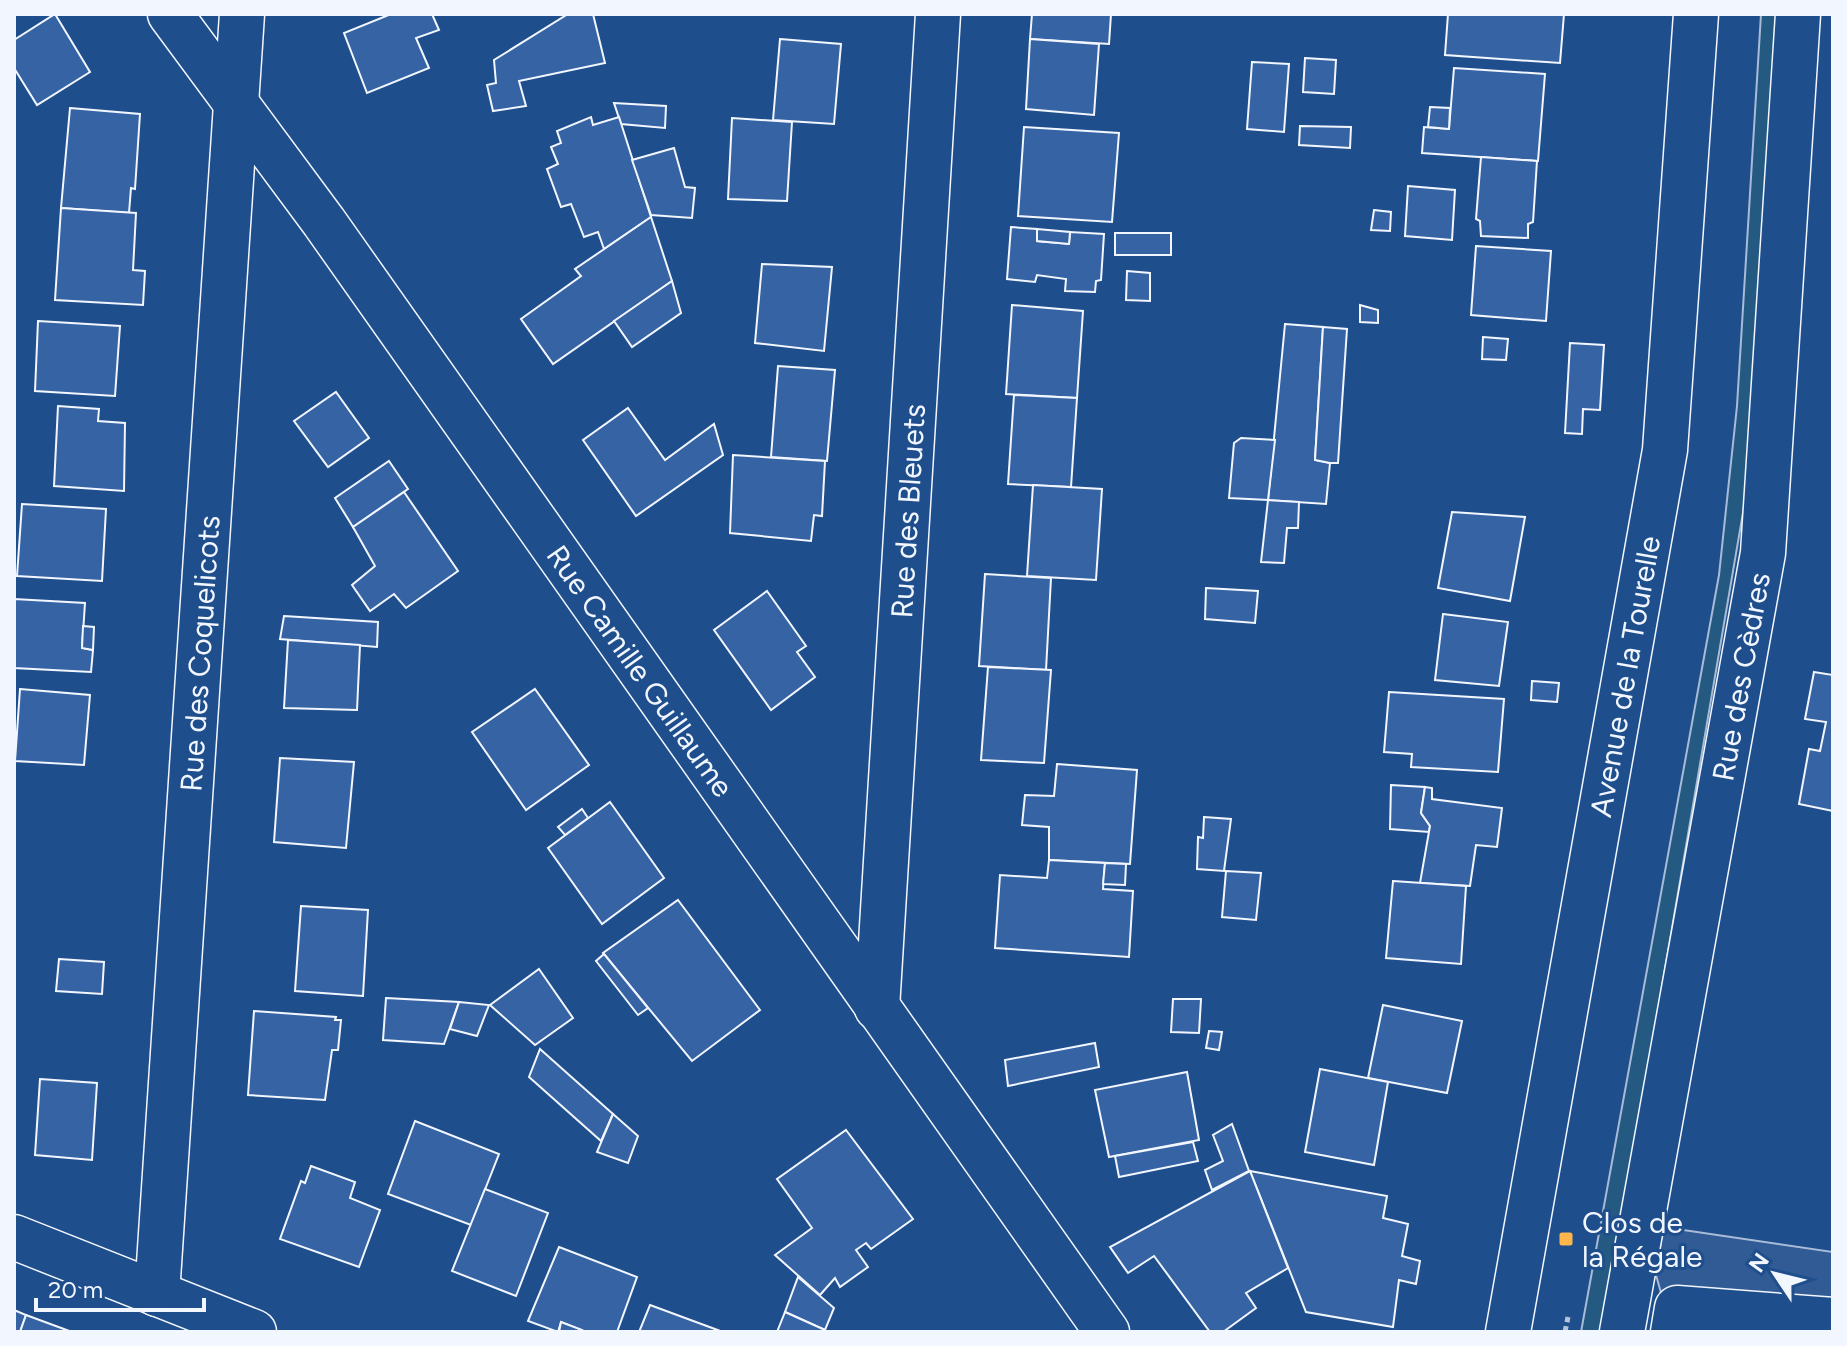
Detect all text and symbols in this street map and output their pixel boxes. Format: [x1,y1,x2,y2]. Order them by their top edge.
street label: Rue des Bleuets [882,403,933,619]
street label: Rue des Coquelicots [172,514,227,793]
street label: Avenue de la Tourelle [1582,533,1668,820]
street label: Rue Camille Guillaume [539,538,742,804]
street label: Rue des Cèdres [1704,570,1778,784]
place label: Clos de la Régale [1582,1204,1702,1275]
marker: Clos de la Régale [1557,1230,1575,1248]
north arrow [1735,1234,1815,1314]
text: N [1743,1248,1775,1278]
scale bar [36,1262,204,1312]
text: 20 m [48,1275,103,1304]

